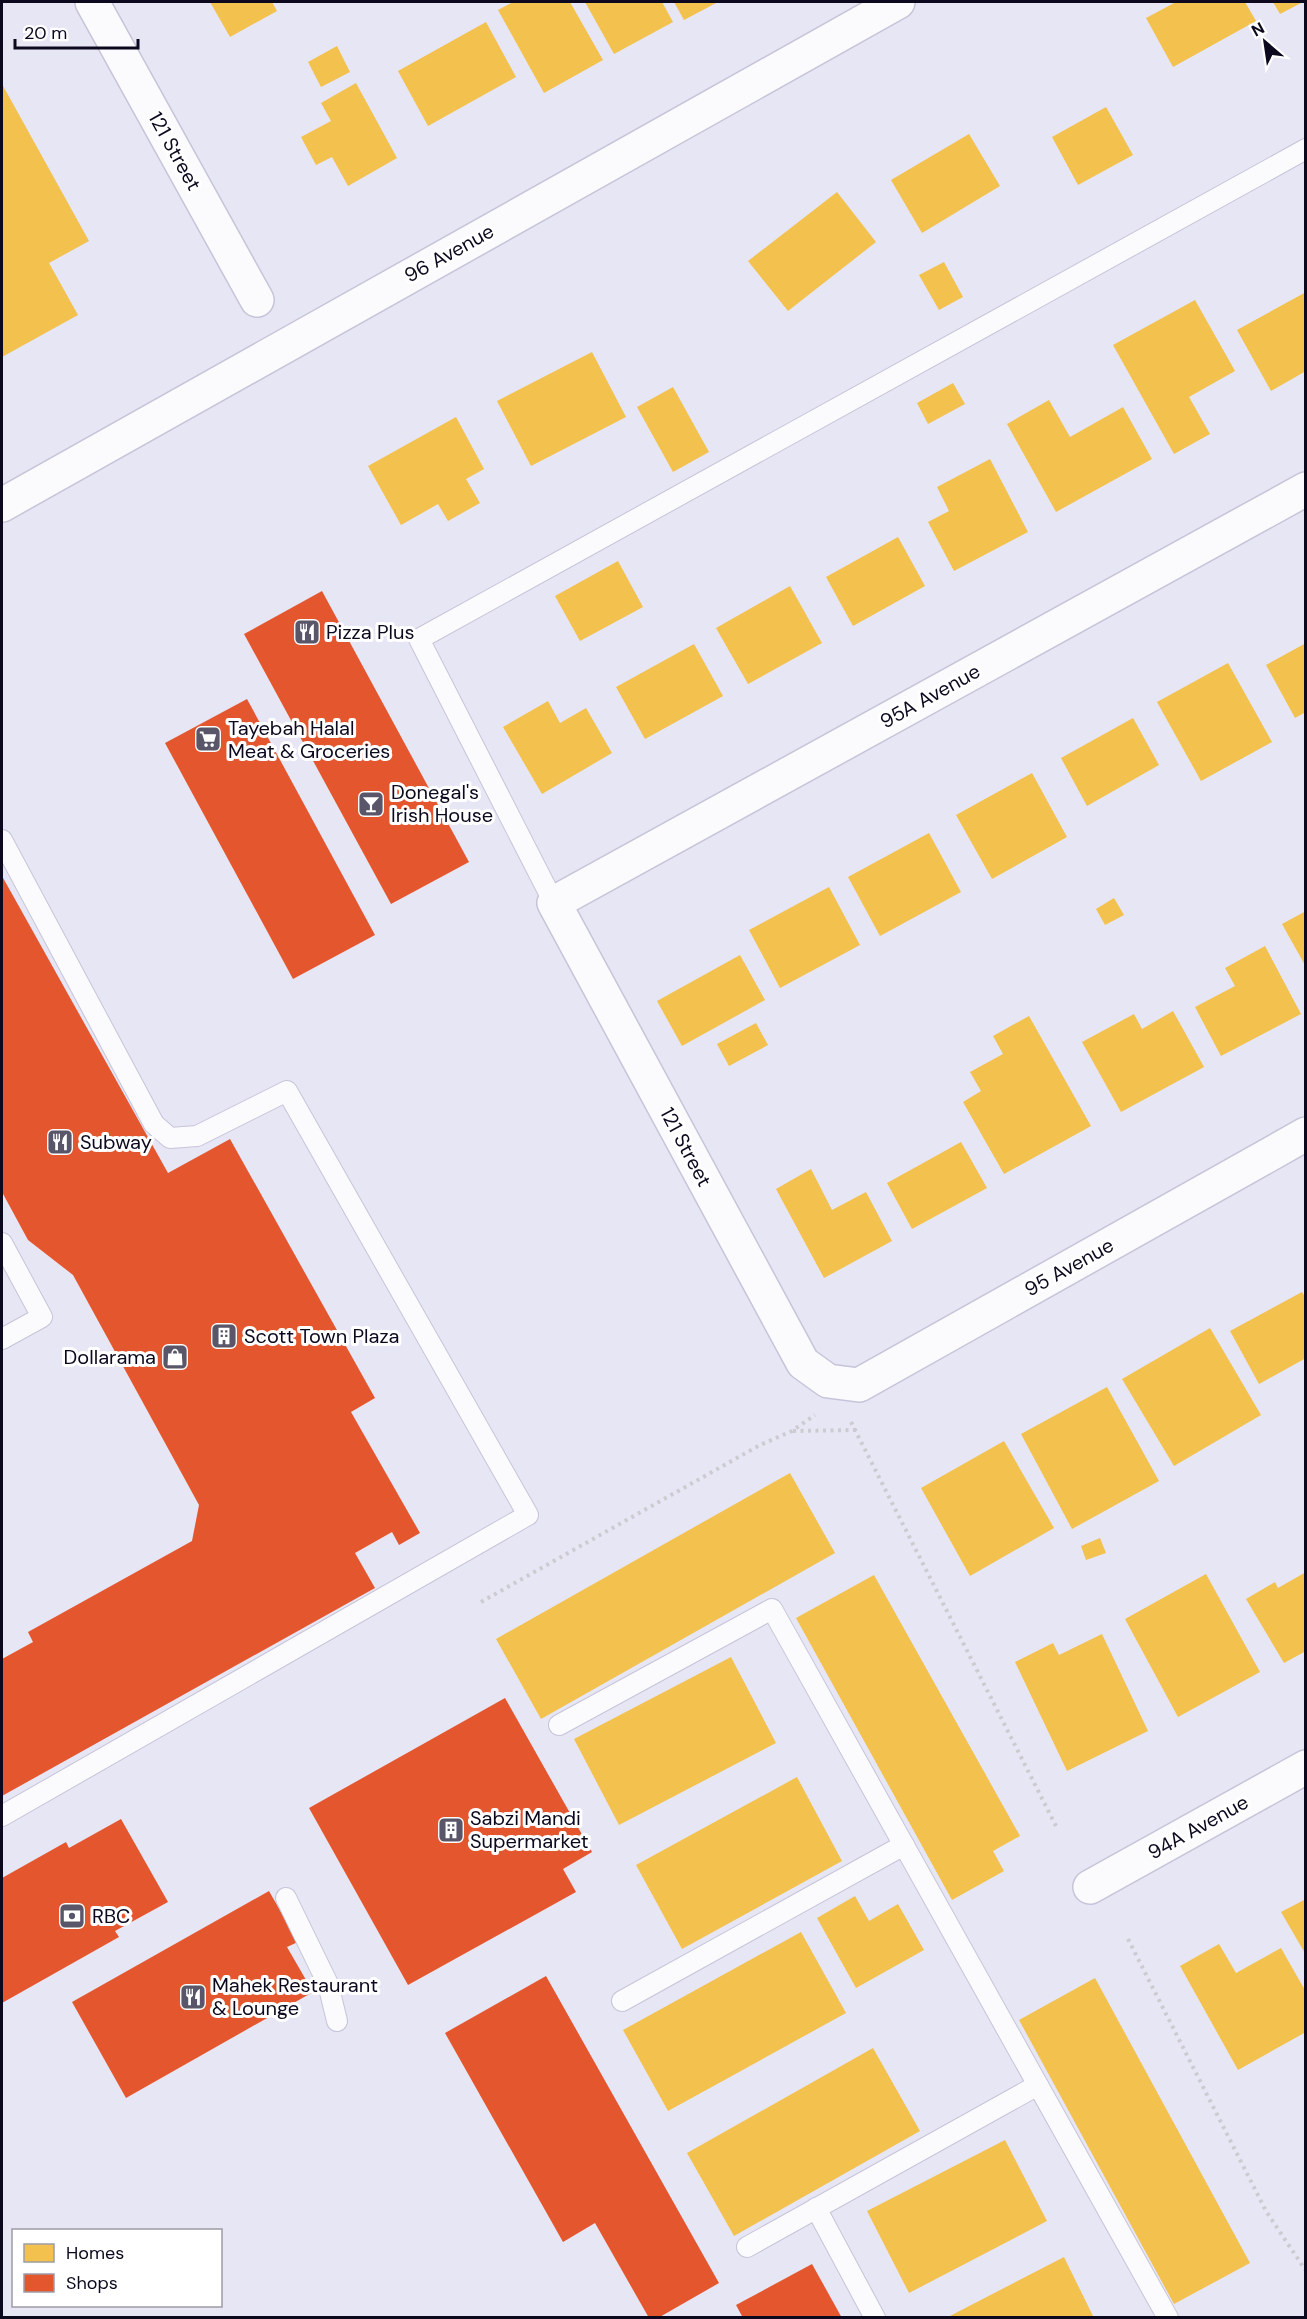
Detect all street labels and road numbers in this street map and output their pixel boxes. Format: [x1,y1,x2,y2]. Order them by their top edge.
street label: 121 Street [143,107,207,195]
street label: 96 Avenue [400,218,498,288]
street label: 95A Avenue [875,658,985,734]
street label: 121 Street [654,1103,718,1191]
street label: 95 Avenue [1020,1232,1118,1302]
street label: 94A Avenue [1143,1789,1253,1865]

